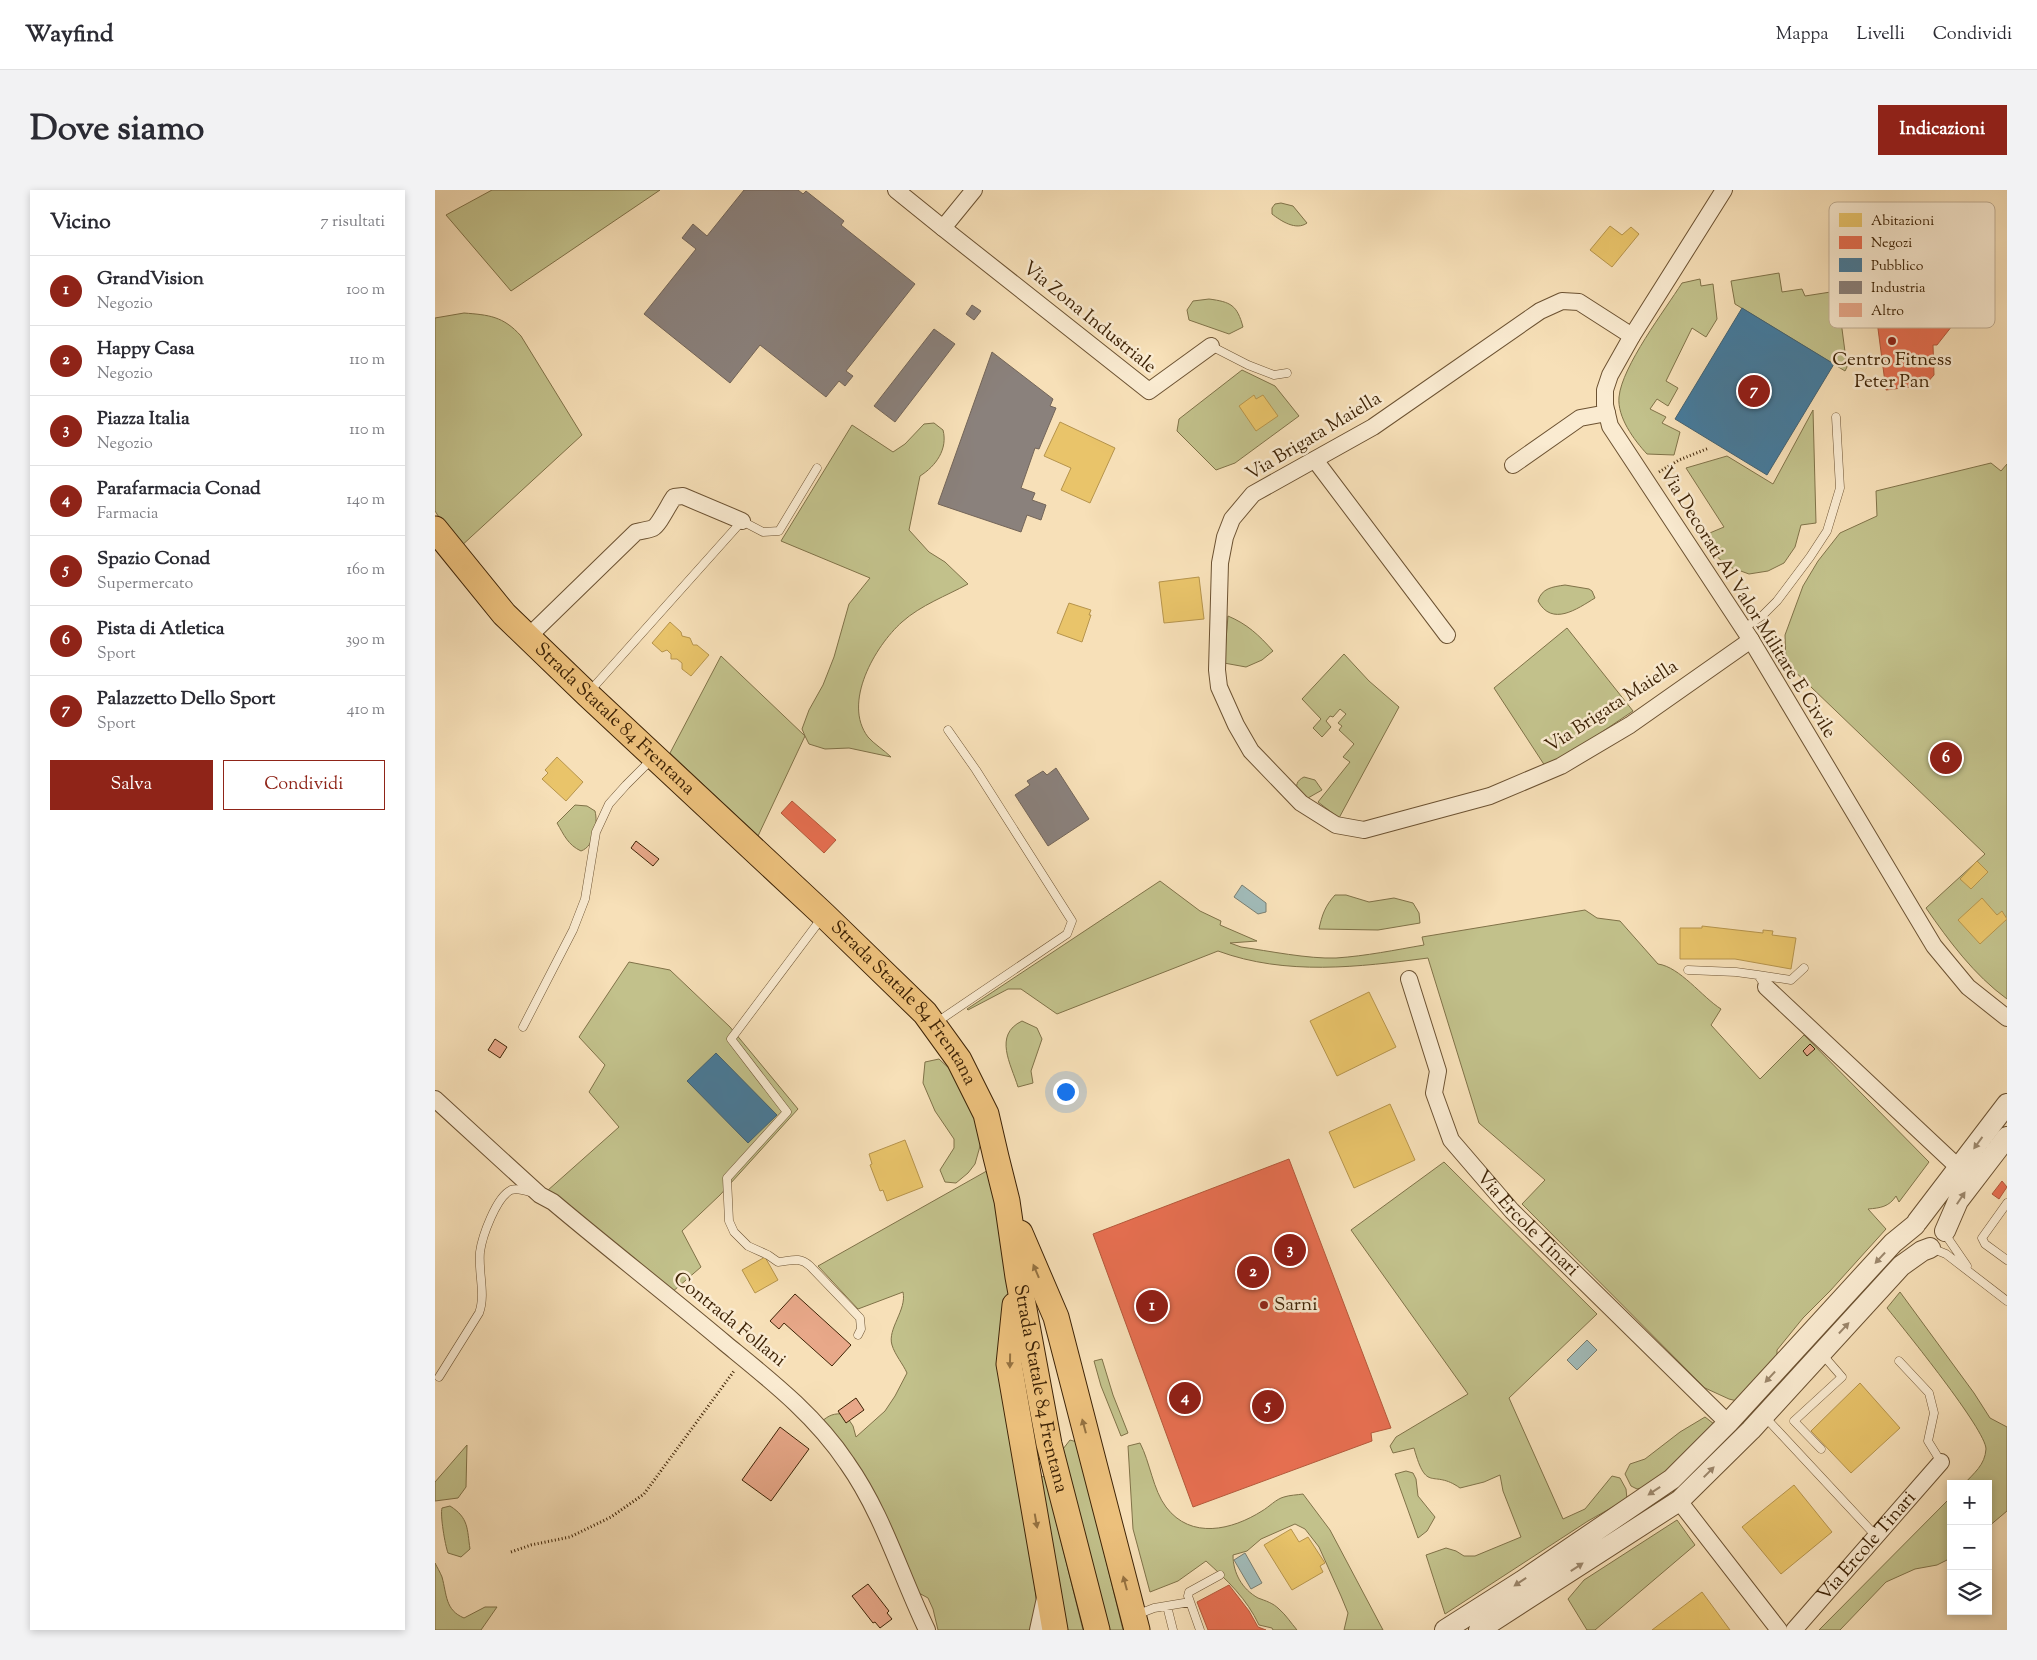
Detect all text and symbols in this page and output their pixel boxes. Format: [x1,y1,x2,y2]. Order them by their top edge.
text: Wayfind [25,18,113,52]
text: Mappa [1776,22,1829,48]
text: Livelli [1857,22,1905,48]
text: Condividi [1933,22,2012,48]
text: Dove siamo [30,105,204,156]
button: Indicazioni [1878,105,2007,155]
legend [1829,202,1995,328]
text: Vicino [50,208,111,238]
text: 7 risultati [321,211,385,234]
text: Abitazioni [1871,212,1934,232]
text: Negozi [1871,234,1912,254]
street label: Via Zona Industriale [1016,255,1162,381]
text: Pubblico [1871,257,1924,277]
text: GrandVision [97,266,204,293]
text: 1 [63,279,69,302]
text: 100 m [346,279,385,302]
text: Industria [1871,279,1926,299]
text: Negozio [97,293,153,316]
text: Altro [1871,302,1904,322]
marker: Centro Fitness Peter Pan [1886,335,1898,347]
text: Happy Casa [97,336,195,363]
place label: Centro Fitness Peter Pan [1832,347,1952,396]
text: 2 [62,349,70,372]
text: 110 m [349,349,385,372]
text: Negozio [97,363,153,386]
pin: 7 [1738,372,1770,410]
street label: Via Brigata Maiella [1241,386,1387,488]
text: Piazza Italia [97,406,190,433]
text: 3 [63,419,69,442]
text: 110 m [349,419,385,442]
text: Negozio [97,433,153,456]
street label: Via Decorati Al Valor Militare E Civile [1652,462,1842,744]
text: Parafarmacia Conad [97,476,261,503]
text: 4 [62,489,70,512]
text: 140 m [347,489,385,512]
text: Farmacia [97,503,158,526]
text: Spazio Conad [97,546,210,573]
text: 5 [63,559,69,582]
text: 160 m [347,559,385,582]
text: Supermercato [97,573,193,596]
text: Pista di Atletica [97,616,225,643]
text: 6 [62,629,70,652]
text: 390 m [346,629,385,652]
street label: Strada Statale 84 Frentana [528,636,701,802]
text: Sport [97,643,136,666]
street label: Via Brigata Maiella [1540,654,1684,760]
text: Palazzetto Dello Sport [97,686,275,713]
text: 7 [62,699,70,722]
text: 410 m [347,699,385,722]
text: Sport [97,713,136,736]
pin: 6 [1930,739,1962,777]
button: Salva [50,760,213,810]
button: Condividi [223,760,385,810]
street label: Strada Statale 84 Frentana [824,914,983,1090]
your location [1053,1079,1079,1105]
one-way arrow [1973,1136,1984,1149]
street label: Via Ercole Tinari [1470,1165,1585,1283]
one-way arrow [1956,1191,1966,1204]
pin: 3 [1274,1231,1306,1269]
one-way arrow [1874,1251,1886,1263]
pin: 2 [1237,1253,1269,1291]
one-way arrow [1032,1264,1040,1278]
street label: Contrada Follani [667,1266,791,1374]
street label: Strada Statale 84 Frentana [1006,1282,1075,1496]
pin: 1 [1136,1287,1168,1325]
place label: Sarni [1274,1292,1318,1319]
marker: Sarni [1258,1299,1270,1311]
one-way arrow [1838,1322,1850,1334]
one-way arrow [1006,1353,1014,1369]
one-way arrow [1764,1371,1776,1383]
pin: 4 [1169,1379,1201,1417]
pin: 5 [1252,1387,1284,1425]
one-way arrow [1080,1418,1088,1433]
one-way arrow [1702,1466,1714,1478]
map controls [1947,1480,1992,1615]
button: + [1947,1480,1992,1525]
one-way arrow [1647,1486,1661,1496]
street label: Via Ercole Tinari [1811,1486,1923,1607]
one-way arrow [1033,1513,1041,1529]
button: − [1947,1525,1992,1570]
one-way arrow [1571,1562,1584,1571]
button: layers [1947,1570,1992,1615]
one-way arrow [1121,1575,1129,1590]
one-way arrow [1513,1577,1526,1587]

